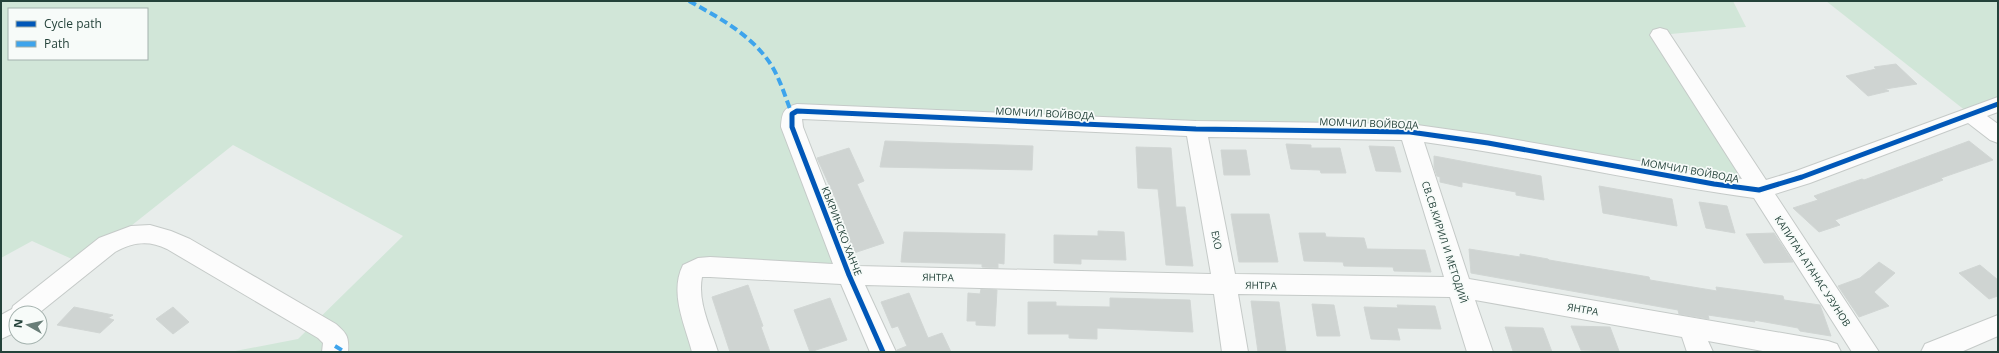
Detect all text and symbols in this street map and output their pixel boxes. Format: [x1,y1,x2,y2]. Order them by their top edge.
legend [8,8,148,60]
text: Cycle path [44,15,102,32]
text: Path [44,35,70,52]
street label: МОМЧИЛ ВОЙВОДА [995,103,1096,123]
street label: МОМЧИЛ ВОЙВОДА [1319,114,1419,132]
street label: МОМЧИЛ ВОЙВОДА [1640,154,1741,186]
street label: СВ.СВ.КИРИЛ И МЕТОДИЙ [1419,179,1471,305]
street label: КЪКРИНСКО ХАНЧЕ [818,184,866,278]
street label: КАПИТАН АТАНАС УЗУНОВ [1772,213,1854,329]
street label: ЕХО [1208,229,1226,251]
street label: ЯНТРА [922,270,955,284]
street label: ЯНТРА [1245,278,1278,292]
street label: ЯНТРА [1566,299,1600,319]
north arrow [8,305,48,345]
text: N [10,318,26,329]

